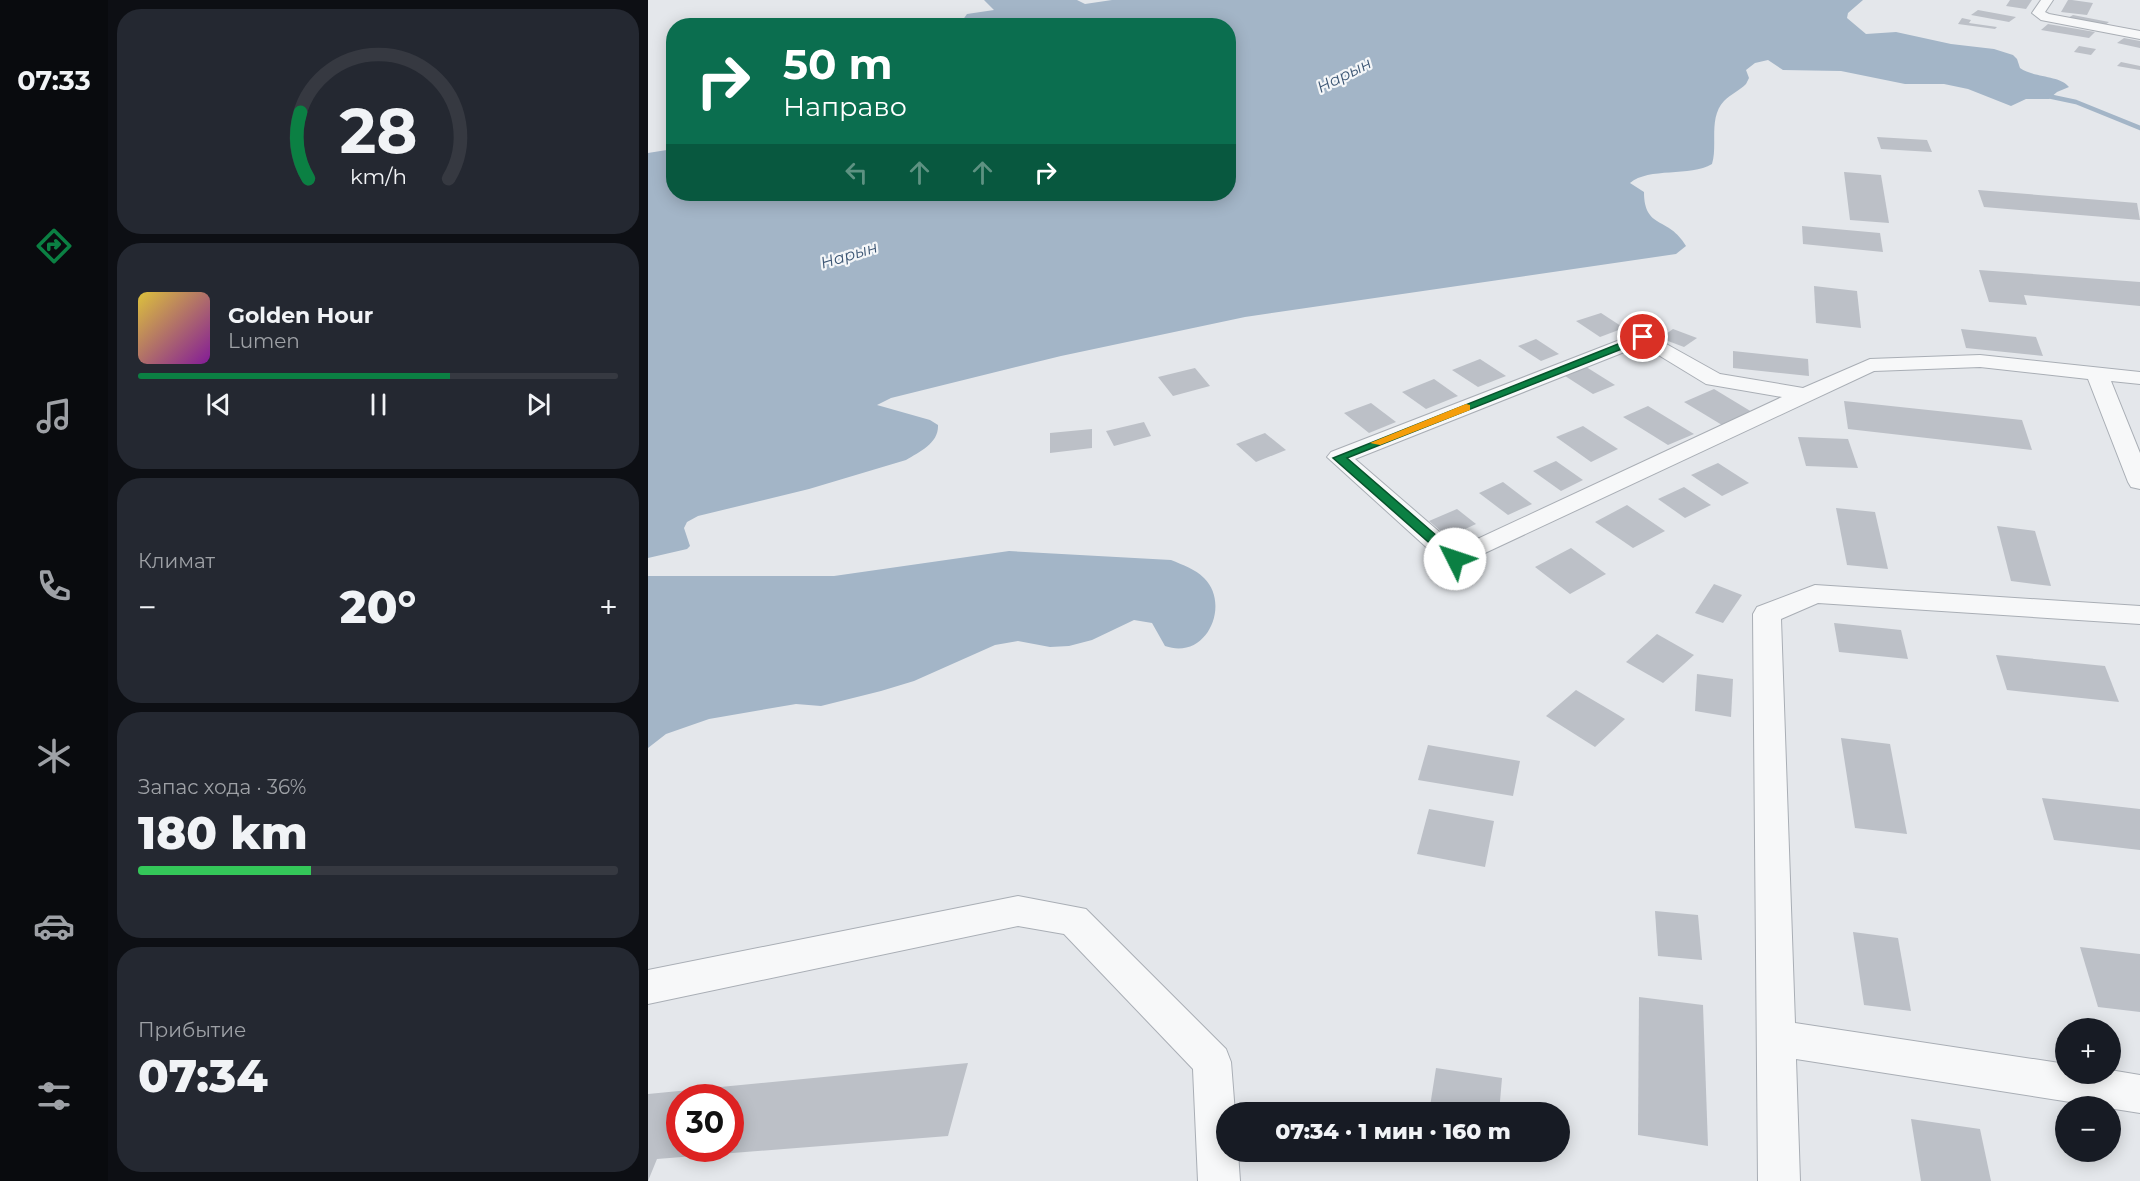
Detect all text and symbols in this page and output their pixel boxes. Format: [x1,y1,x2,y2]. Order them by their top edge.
text: 50 m [783,38,892,90]
icon: right [684,42,762,120]
water label: Нарын [1314,53,1375,97]
text: 07:33 [17,64,91,97]
text: Направо [783,90,907,123]
text: 28 [339,93,417,169]
icon: left [840,156,873,189]
icon: ahead [903,156,936,189]
icon: ahead [966,156,999,189]
icon: right [1029,156,1062,189]
text: km/h [349,163,407,189]
icon: directions [33,225,75,267]
water label: Нарын [818,237,880,273]
text: Golden Hour [228,302,373,329]
pin [1617,311,1668,362]
icon: arrive [1626,320,1659,353]
text: Lumen [228,329,300,353]
icon: previous [202,388,235,421]
icon: pause [362,388,395,421]
icon: next [522,388,555,421]
icon: music [33,395,75,437]
position arrow [1423,527,1487,591]
text: Климат [138,549,215,573]
icon: phone [33,565,75,607]
text: 20° [340,579,416,634]
text: − [138,587,157,627]
text: + [599,587,618,627]
icon: climate [33,735,75,777]
text: Запас хода · 36% [138,775,306,799]
text: 180 km [138,805,308,860]
icon: car [33,905,75,947]
text: Прибытие [138,1018,246,1042]
map controls [2055,1018,2121,1162]
button: + [2055,1018,2121,1084]
text: 07:34 [138,1048,268,1103]
icon: filters [33,1075,75,1117]
speed limit sign: 30 [666,1084,744,1162]
button: − [2055,1096,2121,1162]
text: 07:34 · 1 мин · 160 m [1275,1118,1511,1145]

